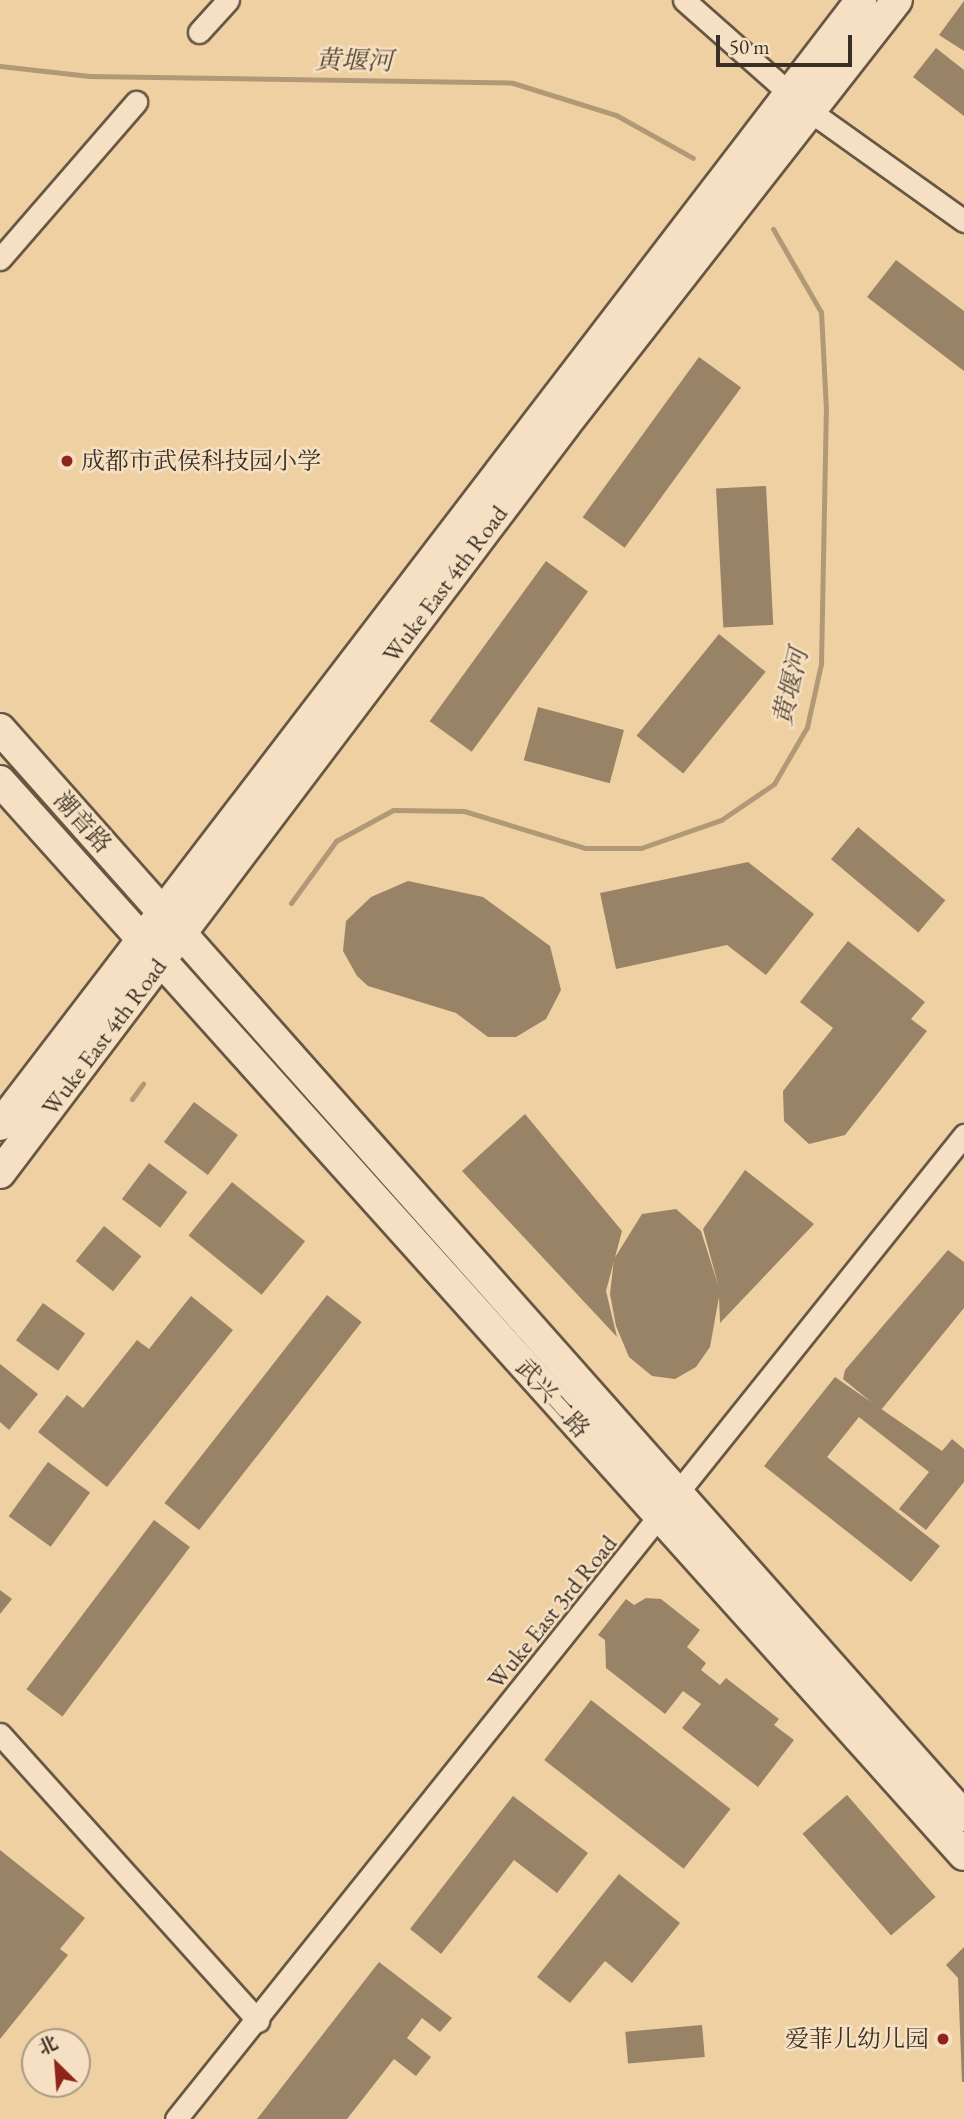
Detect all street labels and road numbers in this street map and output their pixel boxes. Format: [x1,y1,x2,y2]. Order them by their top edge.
street label: Wuke East 4th Road [377,500,513,668]
street label: 潮音路 [48,786,118,858]
street label: Wuke East 4th Road [36,953,172,1121]
street label: 武兴二路 [510,1353,596,1443]
street label: Wuke East 3rd Road [481,1529,623,1695]

